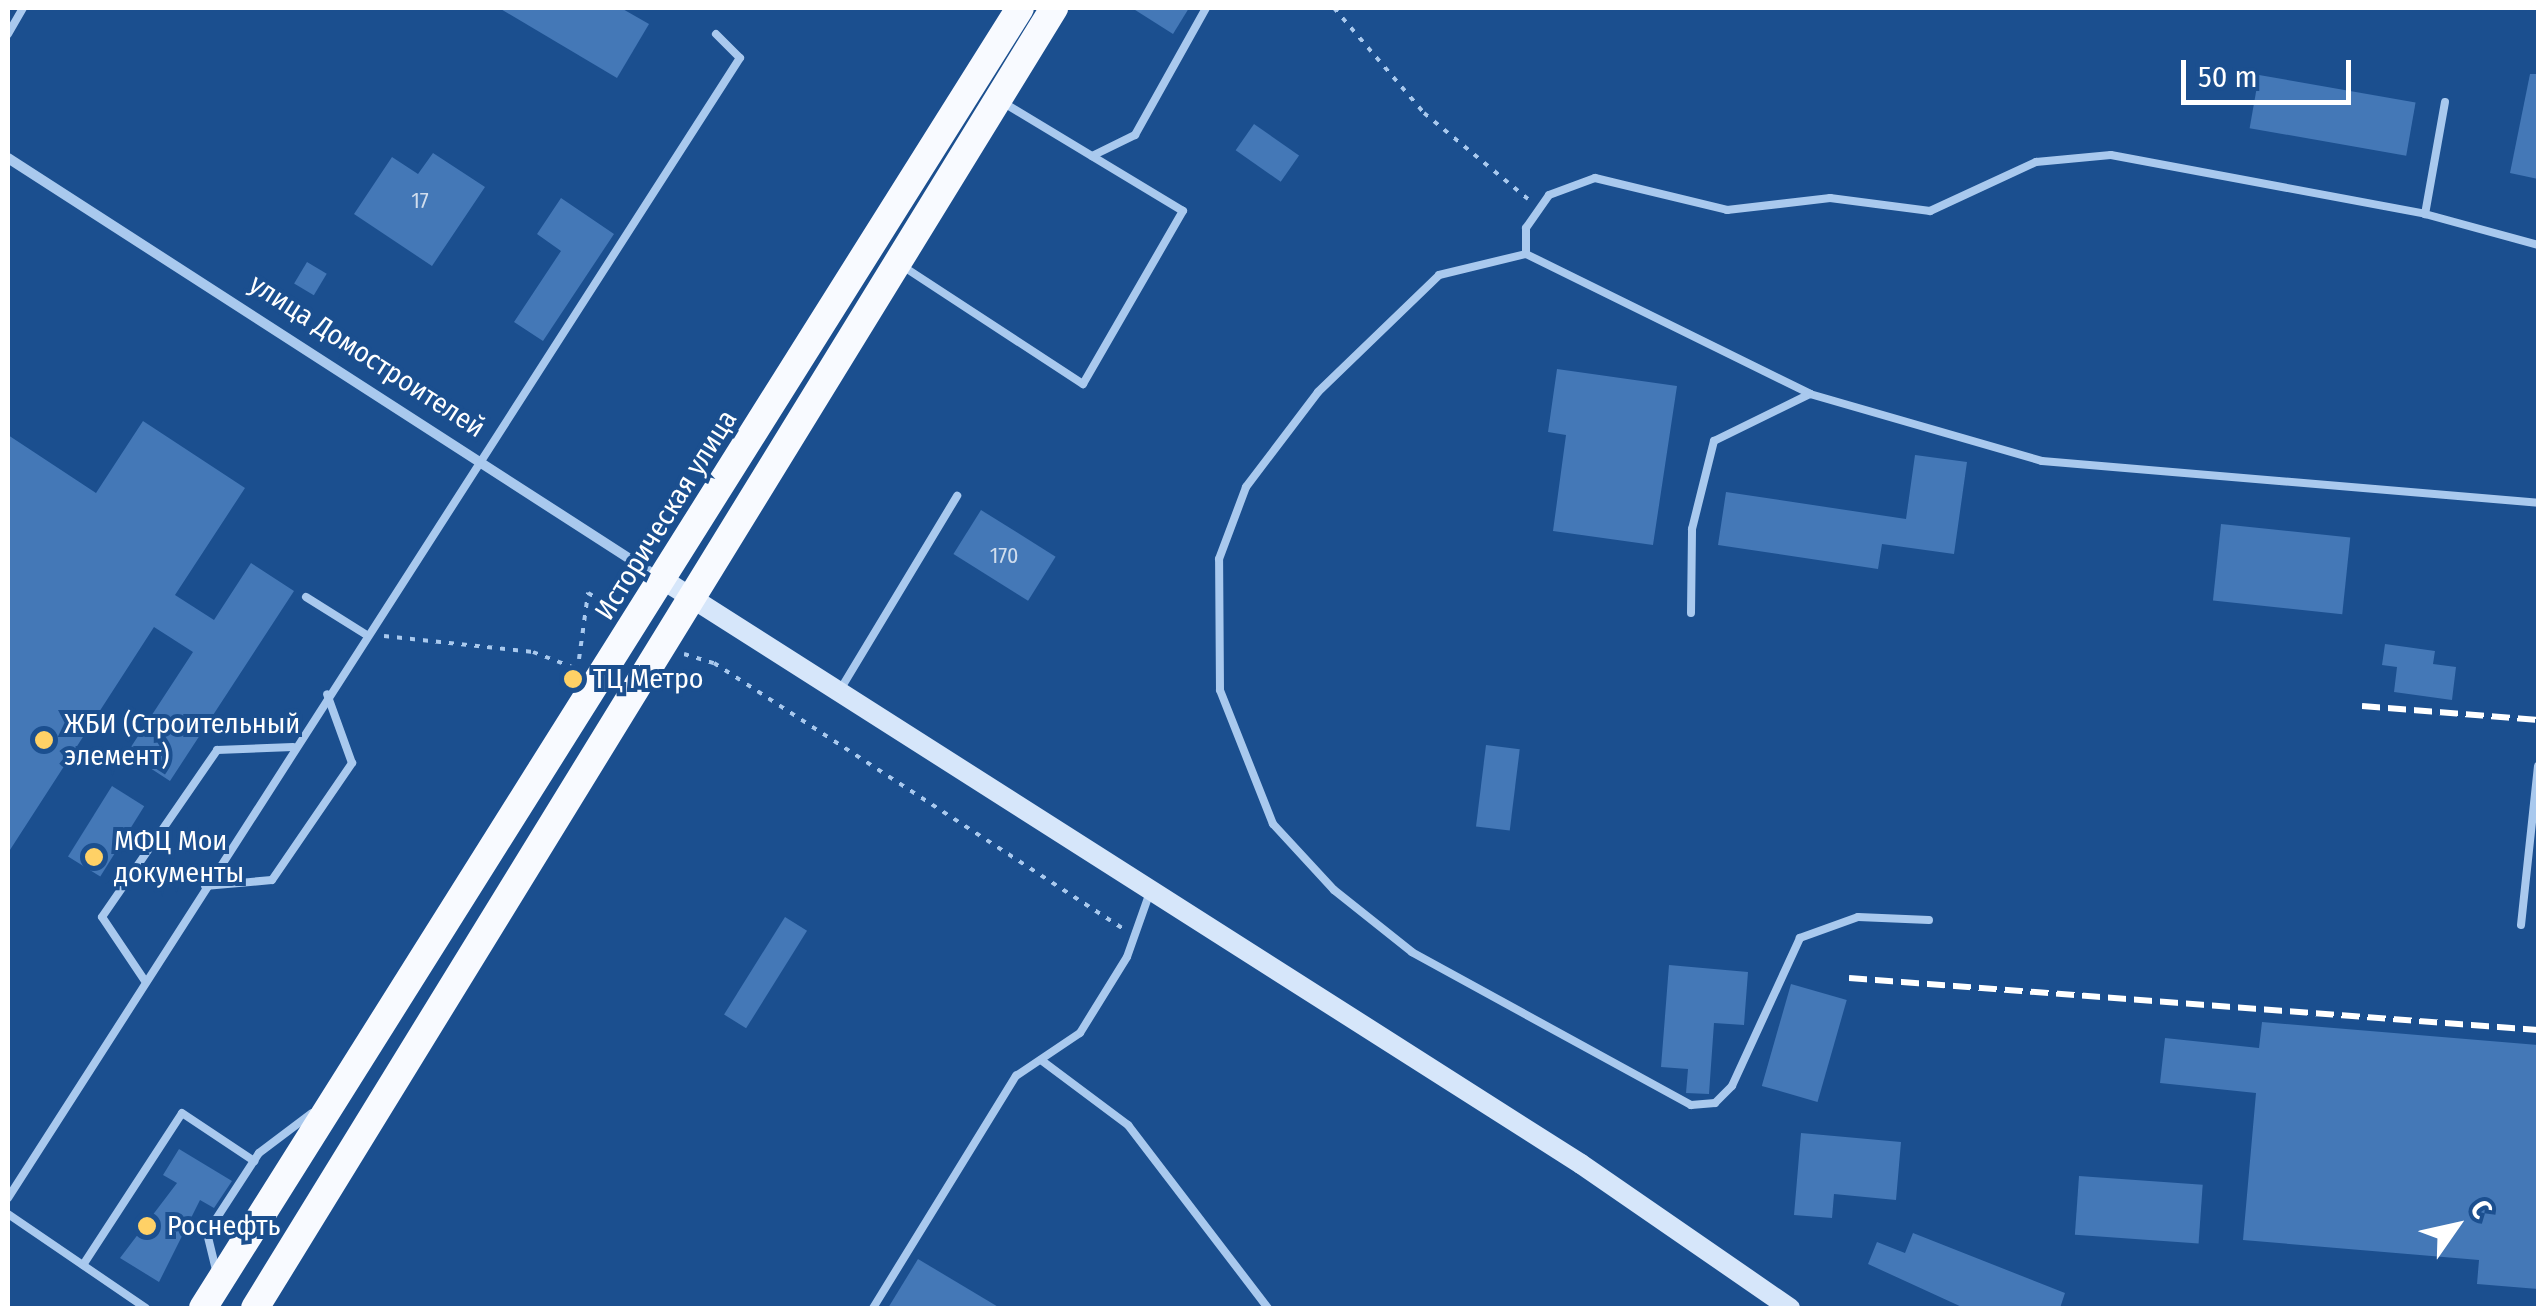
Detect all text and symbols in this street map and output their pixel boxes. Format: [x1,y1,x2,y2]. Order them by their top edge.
scale bar [2186,40,2356,102]
text: 50 m [2198,59,2258,95]
house number: 17 [411,188,429,214]
street label: улица Домостроителей [243,267,491,445]
street label: Историческая улица [588,404,744,626]
house number: 170 [990,543,1018,569]
place label: ТЦ Метро [593,662,704,696]
marker: ТЦ Метро [562,668,584,690]
place label: ЖБИ (Строительный элемент) [64,707,300,773]
marker: ЖБИ (Строительный элемент) [33,729,55,751]
place label: МФЦ Мои документы [114,824,244,890]
marker: МФЦ Мои документы [83,846,105,868]
north arrow [2406,1176,2506,1276]
text: С [2464,1194,2499,1224]
place label: Роснефть [167,1209,281,1243]
marker: Роснефть [136,1215,158,1237]

